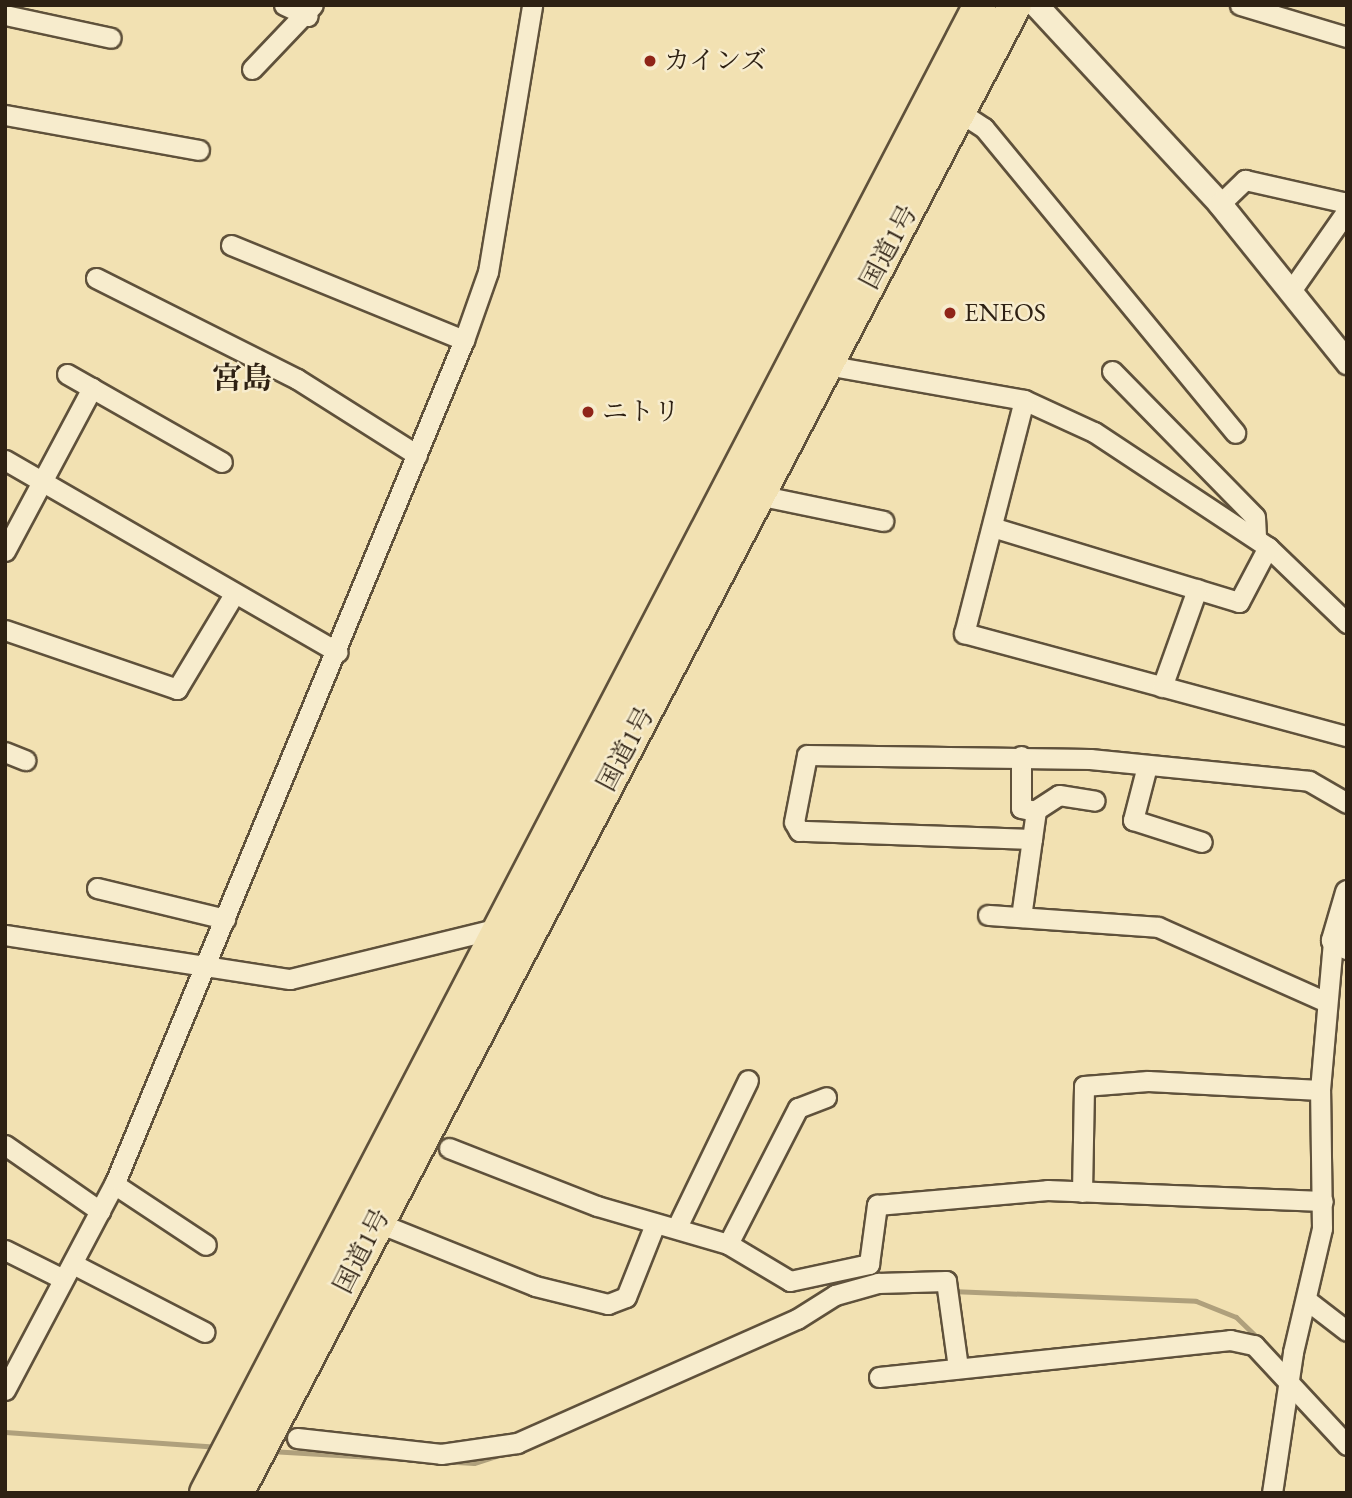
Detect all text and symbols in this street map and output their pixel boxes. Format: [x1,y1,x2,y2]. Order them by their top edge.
place label: カインズ [664,45,768,77]
marker: カインズ [642,53,658,69]
street label: 国道1号 [854,200,924,294]
place label: ENEOS [964,297,1046,329]
marker: ENEOS [942,305,958,321]
district label: 宮島 [212,360,272,396]
place label: ニトリ [602,396,680,428]
marker: ニトリ [580,404,596,420]
street label: 国道1号 [591,702,661,796]
street label: 国道1号 [328,1204,396,1298]

